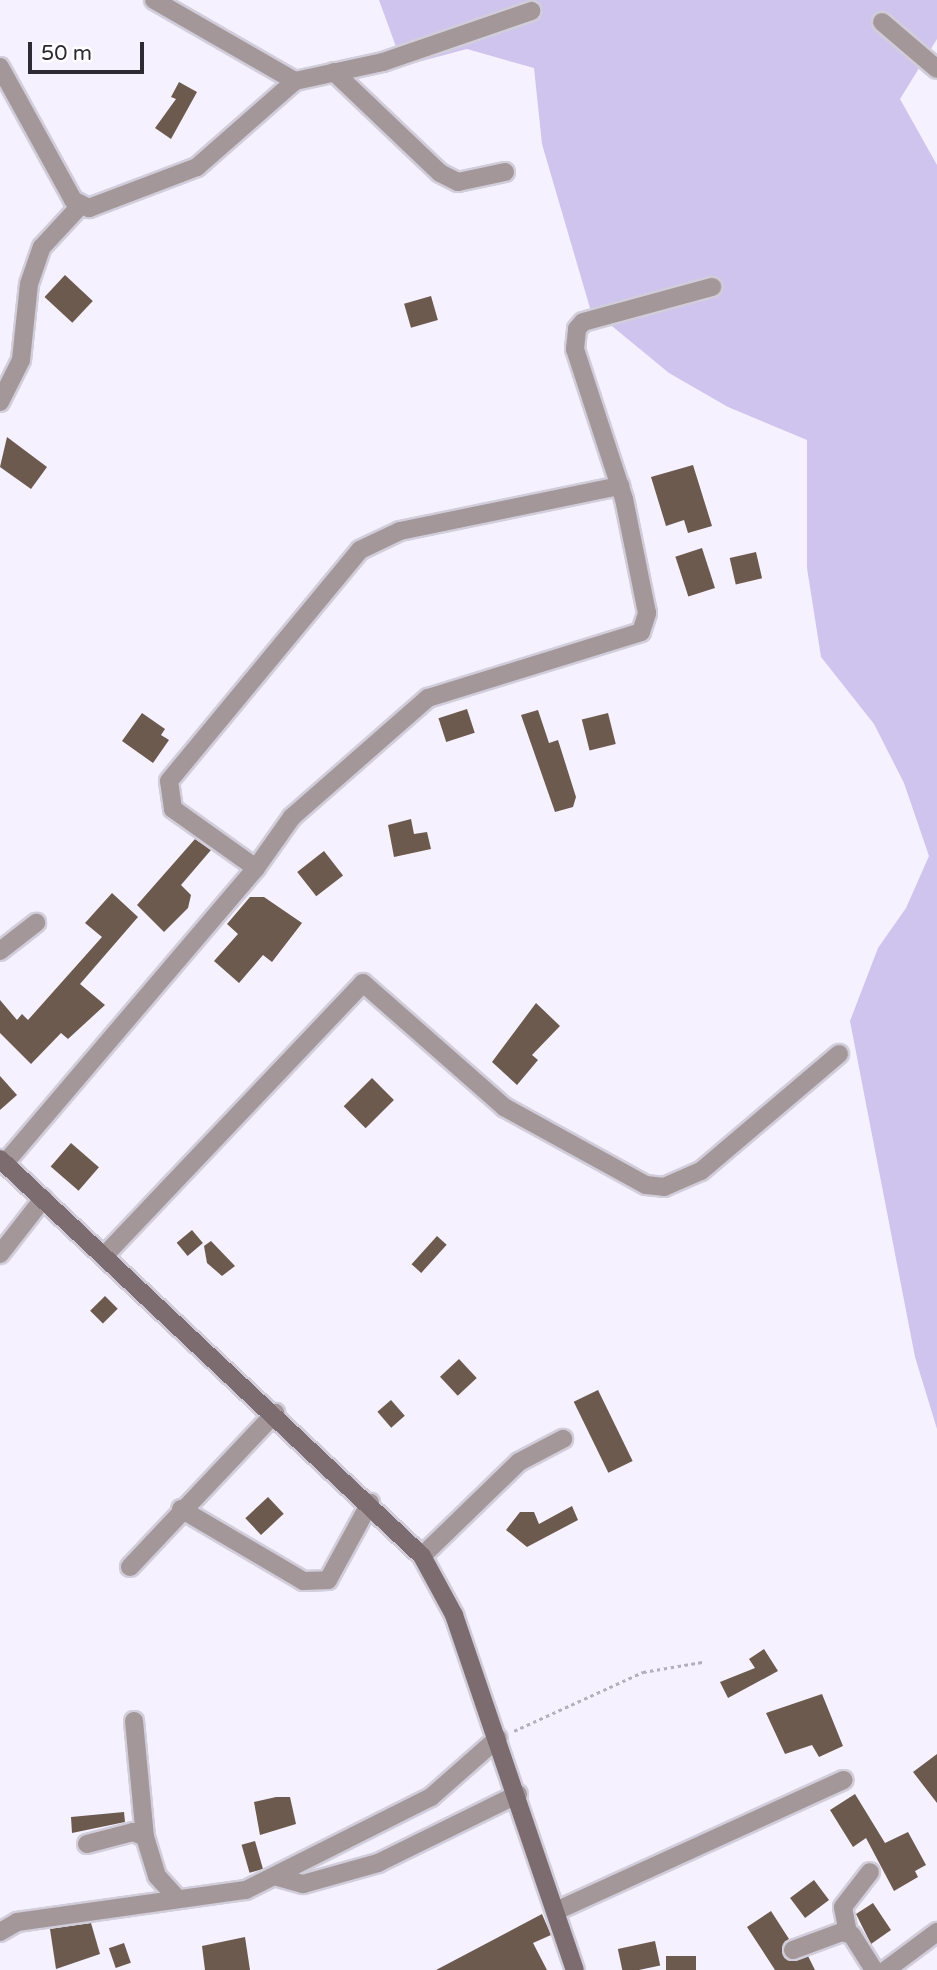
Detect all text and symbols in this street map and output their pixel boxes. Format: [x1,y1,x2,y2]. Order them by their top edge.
scale bar [32,28,147,72]
text: 50 m [41,41,92,66]

